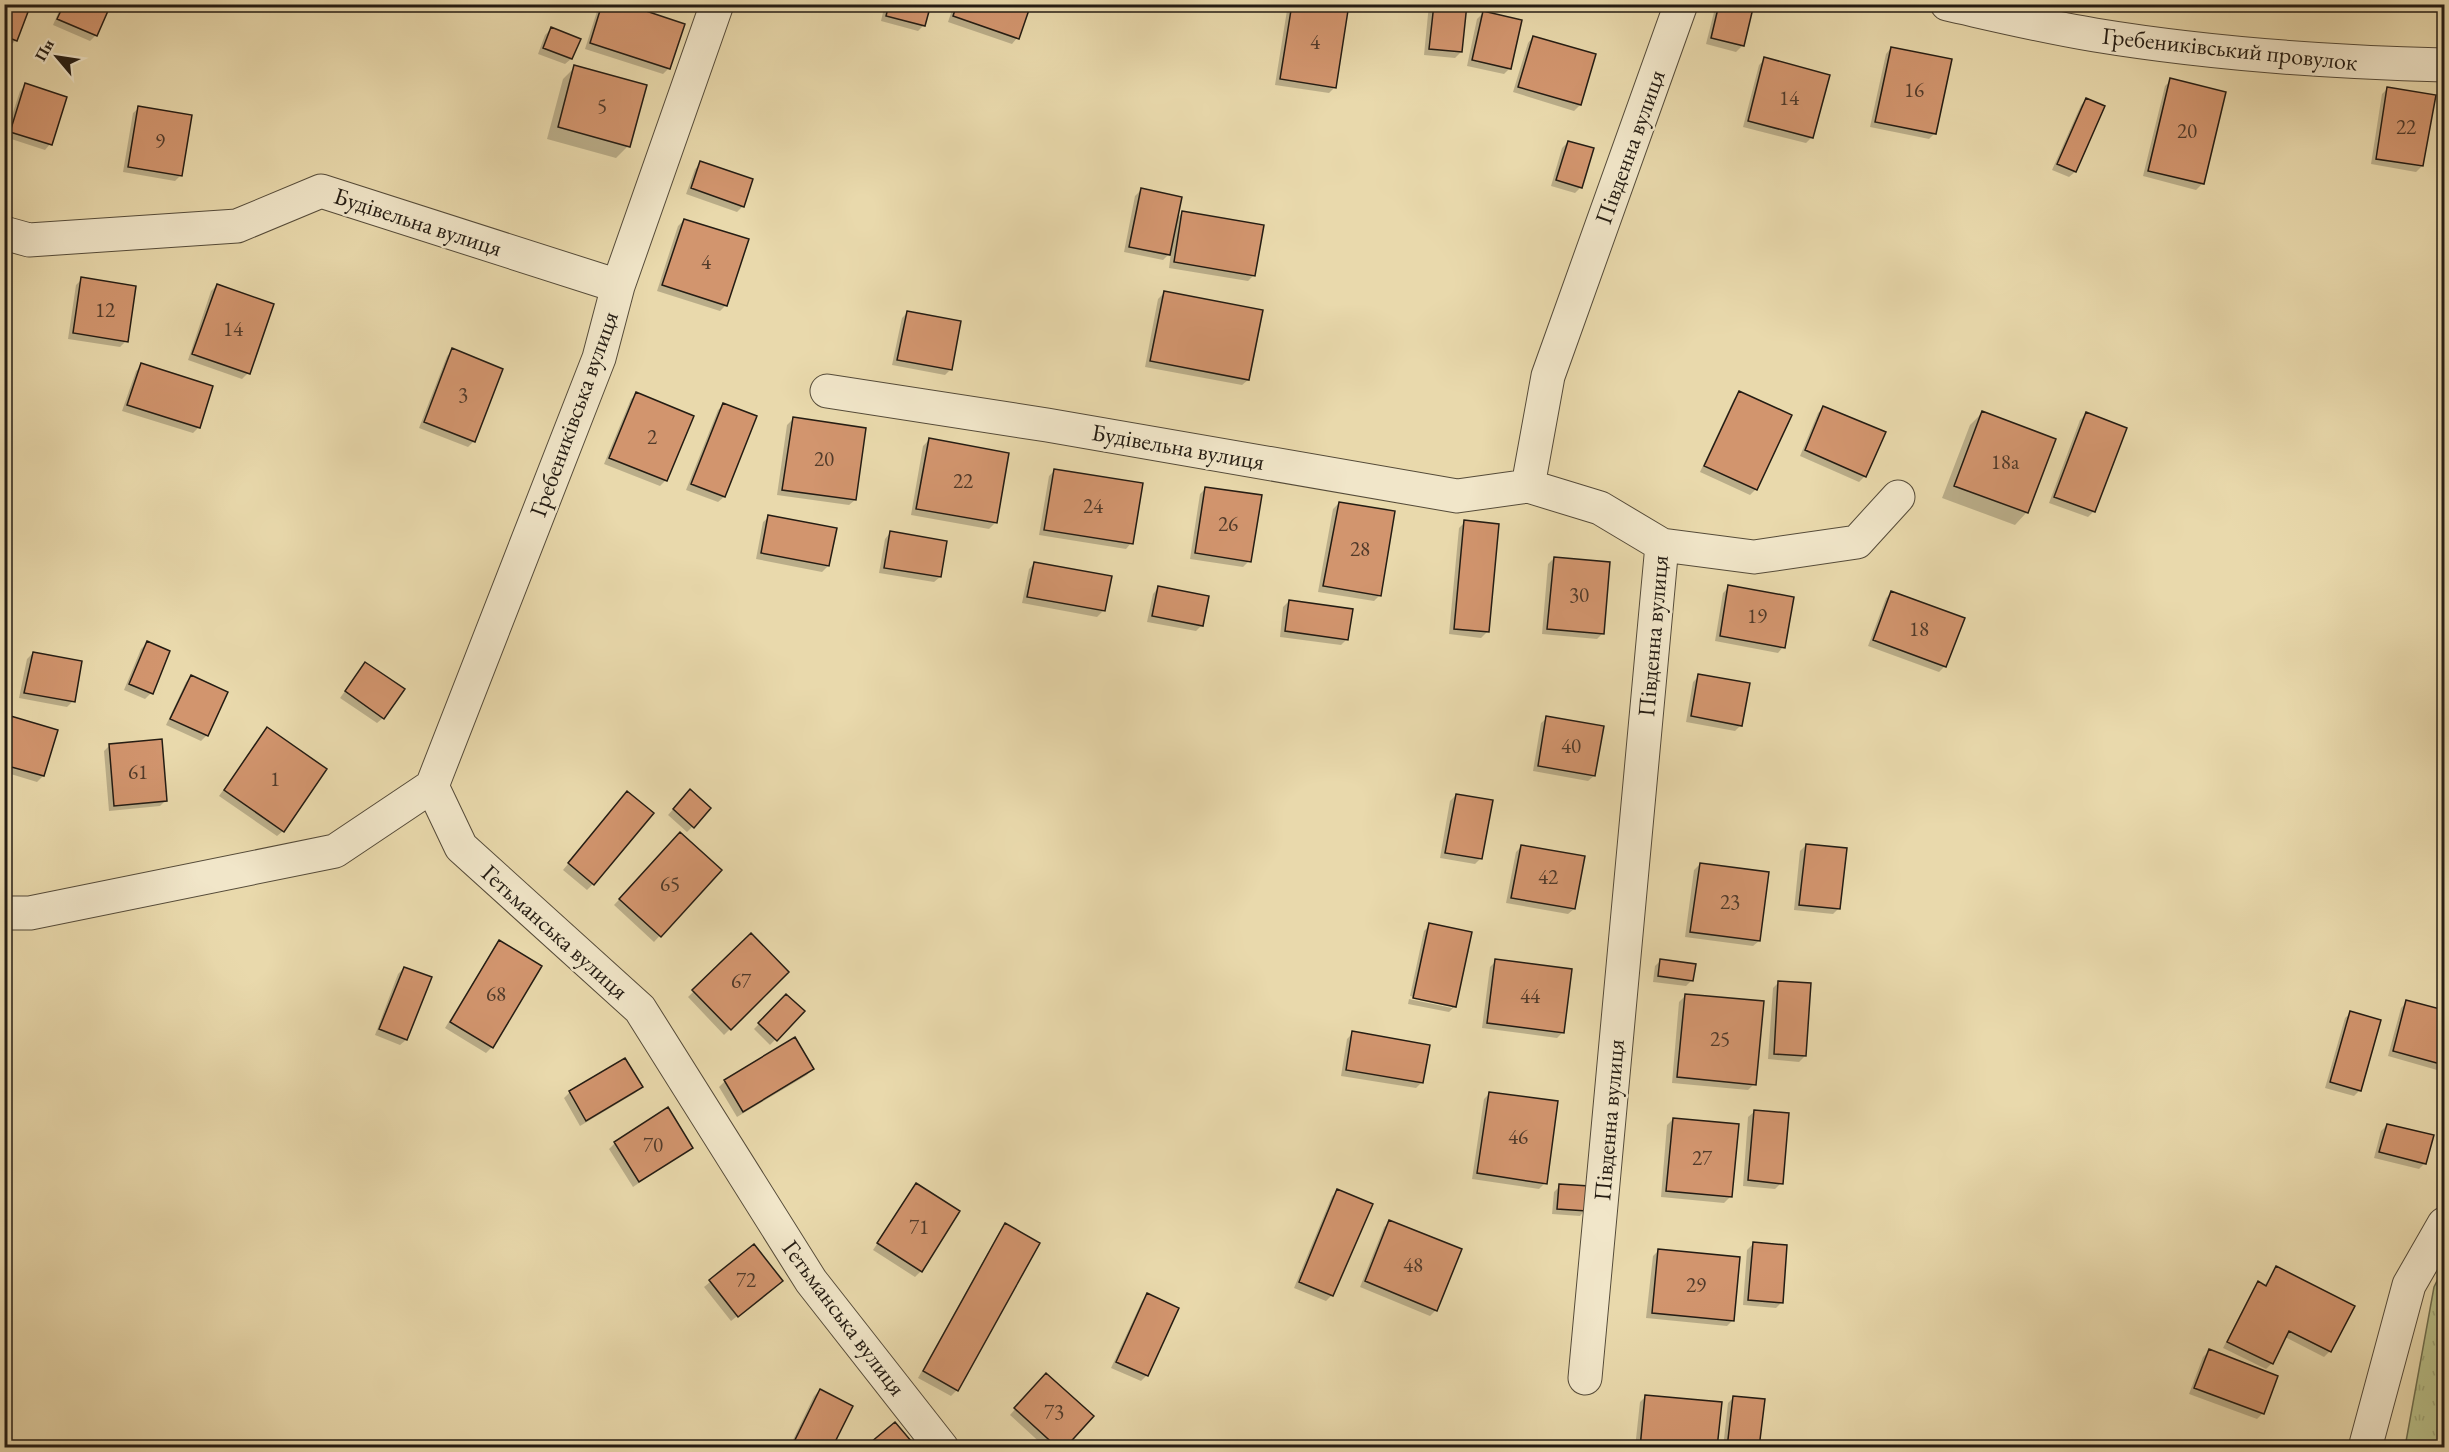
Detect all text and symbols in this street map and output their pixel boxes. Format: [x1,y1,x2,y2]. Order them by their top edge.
street label: Гребениківський провулок [2101,20,2360,77]
north arrow [27,27,87,87]
house number: 4 [1310,28,1321,55]
text: Пн [30,35,59,65]
street label: Південна вулиця [1587,65,1672,228]
house number: 16 [1904,76,1924,103]
house number: 14 [1779,84,1800,111]
house number: 5 [597,92,607,119]
house number: 22 [2396,113,2416,140]
house number: 20 [2177,117,2197,144]
house number: 9 [155,127,165,154]
street label: Будівельна вулиця [330,180,506,263]
house number: 4 [701,248,712,275]
house number: 12 [95,296,115,323]
street label: Гребениківська вулиця [522,307,625,521]
house number: 14 [223,315,244,342]
house number: 3 [458,381,468,408]
street label: Будівельна вулиця [1089,416,1267,477]
house number: 2 [647,423,657,450]
house number: 20 [814,445,834,472]
house number: 18а [1991,448,2020,475]
house number: 22 [953,467,973,494]
house number: 24 [1083,492,1104,519]
house number: 26 [1218,510,1238,537]
house number: 28 [1350,535,1370,562]
street label: Південна вулиця [1630,554,1675,718]
house number: 30 [1569,581,1589,608]
house number: 19 [1747,602,1767,629]
house number: 18 [1909,615,1929,642]
house number: 40 [1561,732,1581,759]
house number: 61 [128,758,148,785]
house number: 1 [270,765,280,792]
street label: Гетьманська вулиця [475,857,636,1006]
house number: 42 [1538,863,1558,890]
house number: 65 [660,870,680,897]
house number: 23 [1720,888,1740,915]
house number: 67 [731,967,752,994]
house number: 68 [486,980,506,1007]
house number: 44 [1520,982,1541,1009]
house number: 25 [1710,1025,1730,1052]
street label: Південна вулиця [1586,1038,1631,1202]
house number: 46 [1508,1123,1528,1150]
house number: 70 [643,1131,663,1158]
house number: 27 [1692,1144,1713,1171]
house number: 71 [909,1213,929,1240]
street label: Гетьманська вулиця [776,1234,913,1402]
house number: 48 [1403,1251,1423,1278]
house number: 72 [736,1266,756,1293]
house number: 29 [1686,1271,1706,1298]
house number: 73 [1044,1398,1064,1425]

